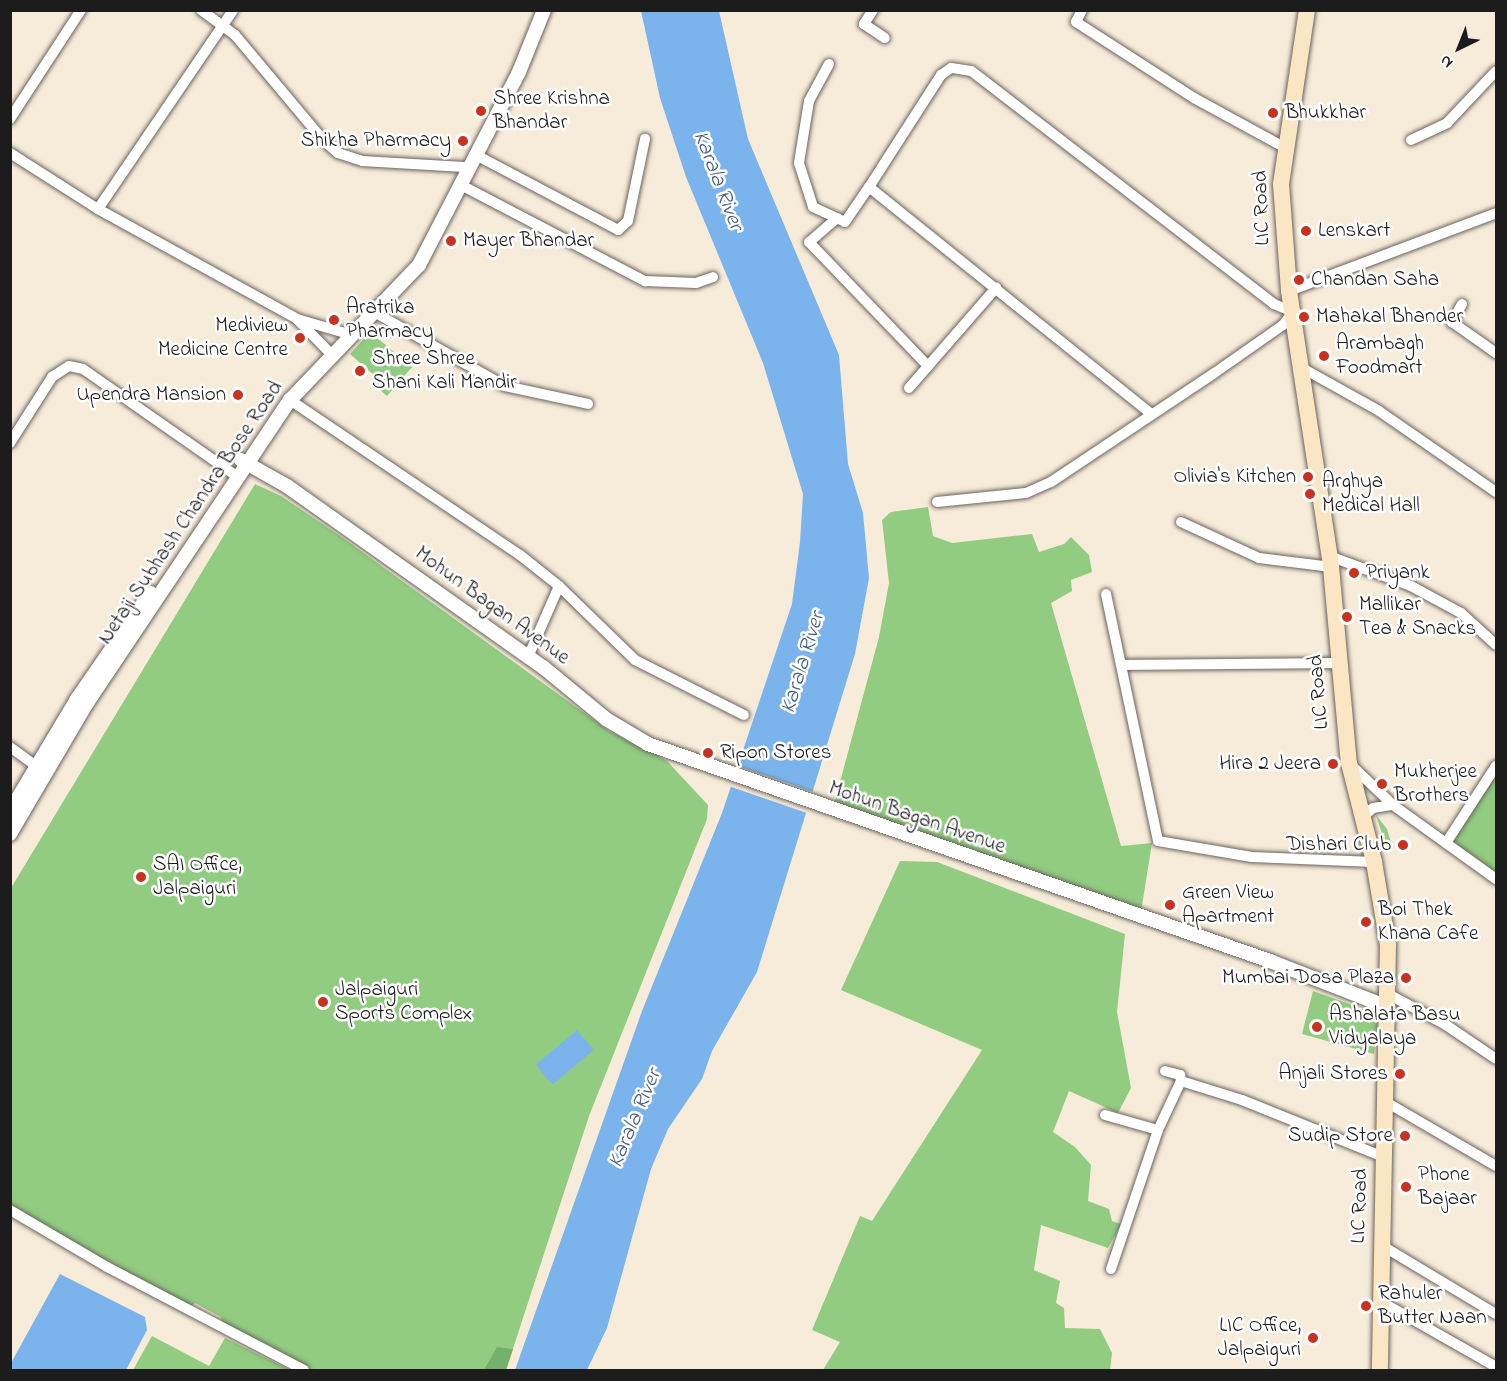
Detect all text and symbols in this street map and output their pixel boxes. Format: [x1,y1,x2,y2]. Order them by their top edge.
north arrow [1429,18,1489,78]
text: N [1435,49,1459,74]
place label: Shree Krishna Bhandar [493,86,610,136]
place label: Bhukkhar [1285,100,1366,126]
marker: Shree Krishna Bhandar [474,104,488,118]
marker: Bhukkhar [1266,106,1280,120]
place label: Shikha Pharmacy [301,128,451,154]
water label: Karala River [686,128,748,234]
marker: Shikha Pharmacy [456,134,470,148]
street label: LIC Road [1248,170,1276,246]
place label: Lenskart [1318,218,1390,244]
marker: Lenskart [1299,224,1313,238]
place label: Mayer Bhandar [463,228,594,254]
marker: Mayer Bhandar [444,234,458,248]
place label: Chandan Saha [1311,267,1439,293]
marker: Chandan Saha [1292,273,1306,287]
place label: Aratrika Pharmacy [346,295,433,345]
place label: Mahakal Bhander [1316,304,1463,330]
marker: Mahakal Bhander [1297,310,1311,324]
place label: Mediview Medicine Centre [158,313,288,363]
marker: Aratrika Pharmacy [327,313,341,327]
marker: Mediview Medicine Centre [293,331,307,345]
place label: Arambagh Foodmart [1336,331,1424,381]
place label: Shree Shree Shani Kali Mandir [372,346,517,396]
marker: Arambagh Foodmart [1317,349,1331,363]
marker: Shree Shree Shani Kali Mandir [353,364,367,378]
street label: Netaji Subhash Chandra Bose Road [93,376,289,650]
place label: Upendra Mansion [76,382,226,408]
marker: Upendra Mansion [231,388,245,402]
place label: Olivia's Kitchen [1173,464,1296,490]
place label: Arghya Medical Hall [1322,469,1420,519]
marker: Olivia's Kitchen [1301,470,1315,484]
marker: Arghya Medical Hall [1303,487,1317,501]
street label: Mohun Bagan Avenue [410,541,574,671]
place label: Priyank [1366,560,1430,586]
marker: Priyank [1347,566,1361,580]
place label: Mallikar Tea & Snacks [1359,592,1476,642]
water label: Karala River [776,609,832,717]
marker: Mallikar Tea & Snacks [1340,610,1354,624]
street label: LIC Road [1303,653,1335,731]
place label: Ripon Stores [720,740,831,766]
marker: Ripon Stores [701,746,715,760]
place label: Hira 2 Jeera [1219,751,1321,777]
marker: Hira 2 Jeera [1326,757,1340,771]
place label: Mukherjee Brothers [1394,759,1477,809]
street label: Mohun Bagan Avenue [825,776,1009,860]
marker: Mukherjee Brothers [1375,777,1389,791]
place label: Dishari Club [1286,832,1391,858]
marker: Dishari Club [1396,838,1410,852]
place label: SAI Office, Jalpaiguri [153,852,242,902]
marker: SAI Office, Jalpaiguri [134,870,148,884]
place label: Green View Apartment [1182,880,1274,930]
place label: Boi Thek Khana Cafe [1378,897,1478,947]
marker: Green View Apartment [1163,898,1177,912]
marker: Boi Thek Khana Cafe [1359,915,1373,929]
place label: Mumbai Dosa Plaza [1222,965,1394,991]
marker: Mumbai Dosa Plaza [1399,971,1413,985]
place label: Jalpaiguri Sports Complex [335,977,472,1027]
marker: Jalpaiguri Sports Complex [316,995,330,1009]
place label: Ashalata Basu Vidyalaya [1329,1002,1461,1052]
marker: Ashalata Basu Vidyalaya [1310,1020,1324,1034]
place label: Anjali Stores [1279,1061,1388,1087]
water label: Karala River [603,1066,669,1172]
marker: Anjali Stores [1393,1067,1407,1081]
place label: Sudip Store [1288,1123,1393,1149]
marker: Sudip Store [1398,1129,1412,1143]
place label: Phone Bajaar [1418,1162,1477,1212]
street label: LIC Road [1346,1168,1374,1244]
marker: Phone Bajaar [1399,1180,1413,1194]
place label: Rahuler Butter Naan [1378,1281,1487,1331]
marker: Rahuler Butter Naan [1359,1299,1373,1313]
place label: LIC Office, Jalpaiguri [1218,1313,1301,1363]
marker: LIC Office, Jalpaiguri [1306,1331,1320,1345]

